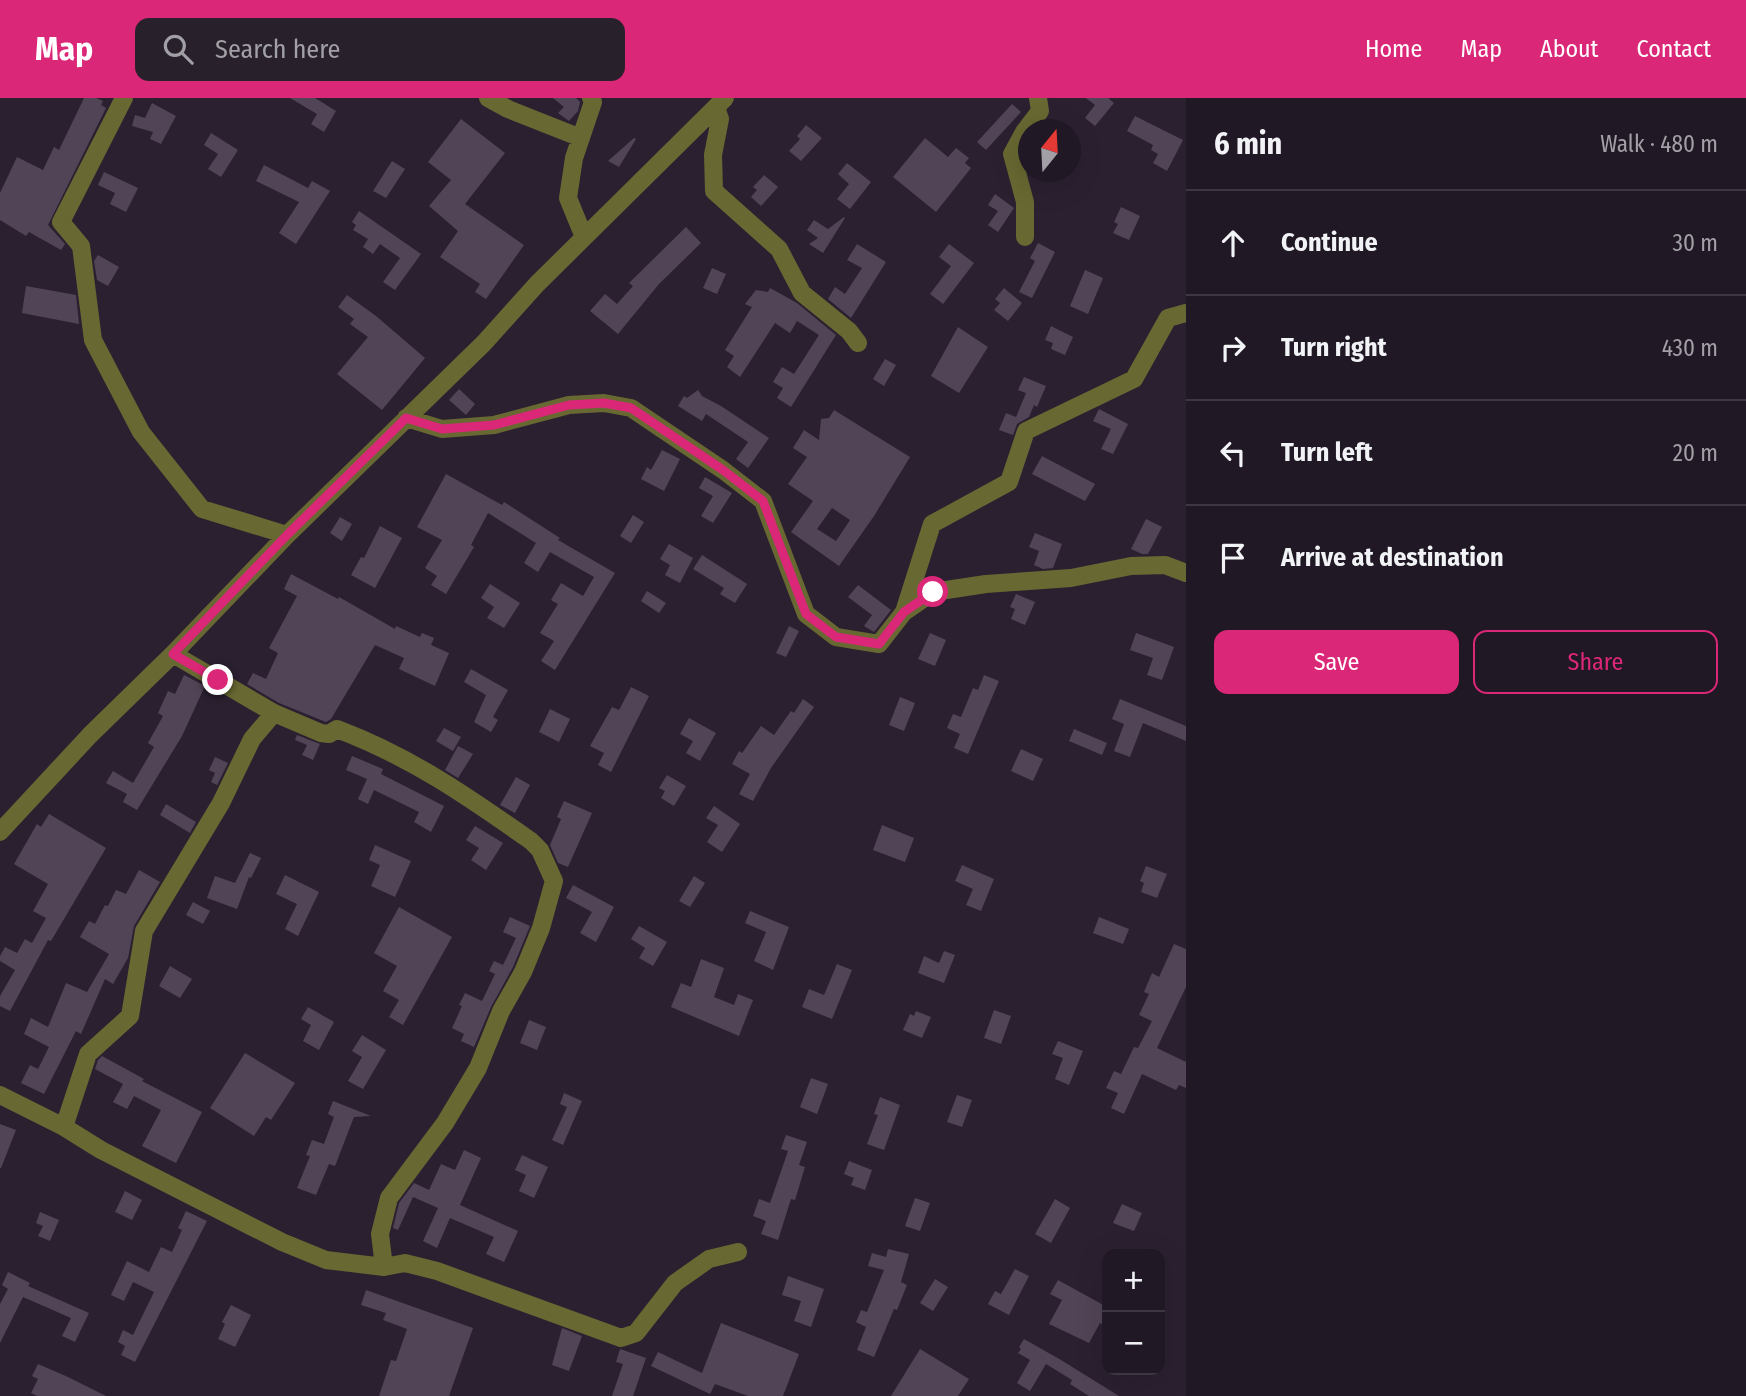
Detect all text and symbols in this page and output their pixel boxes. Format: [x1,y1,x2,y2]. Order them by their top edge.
search box [135,18,625,81]
text: Map [35,29,93,69]
icon: search [159,30,197,68]
text: Search here [215,34,340,65]
text: Home [1365,35,1422,63]
text: Map [1460,35,1502,63]
text: About [1540,35,1598,63]
text: Contact [1636,35,1711,63]
north arrow [1018,119,1081,182]
text: 6 min [1214,126,1282,162]
text: Walk · 480 m [1600,130,1718,158]
icon: ahead [1214,224,1252,262]
text: Continue [1281,227,1378,258]
text: 30 m [1673,229,1718,257]
icon: right [1214,329,1252,367]
text: Turn right [1281,332,1387,363]
text: 430 m [1662,334,1718,362]
icon: left [1214,434,1252,472]
text: Turn left [1281,437,1373,468]
text: 20 m [1673,439,1718,467]
icon: arrive [1214,539,1252,577]
text: Arrive at destination [1281,542,1504,573]
route start [917,576,948,607]
button: Save [1214,630,1459,694]
button: Share [1473,630,1718,694]
route end [202,664,233,695]
map controls [1102,1249,1165,1375]
button: + [1102,1249,1165,1312]
button: − [1102,1312,1165,1375]

